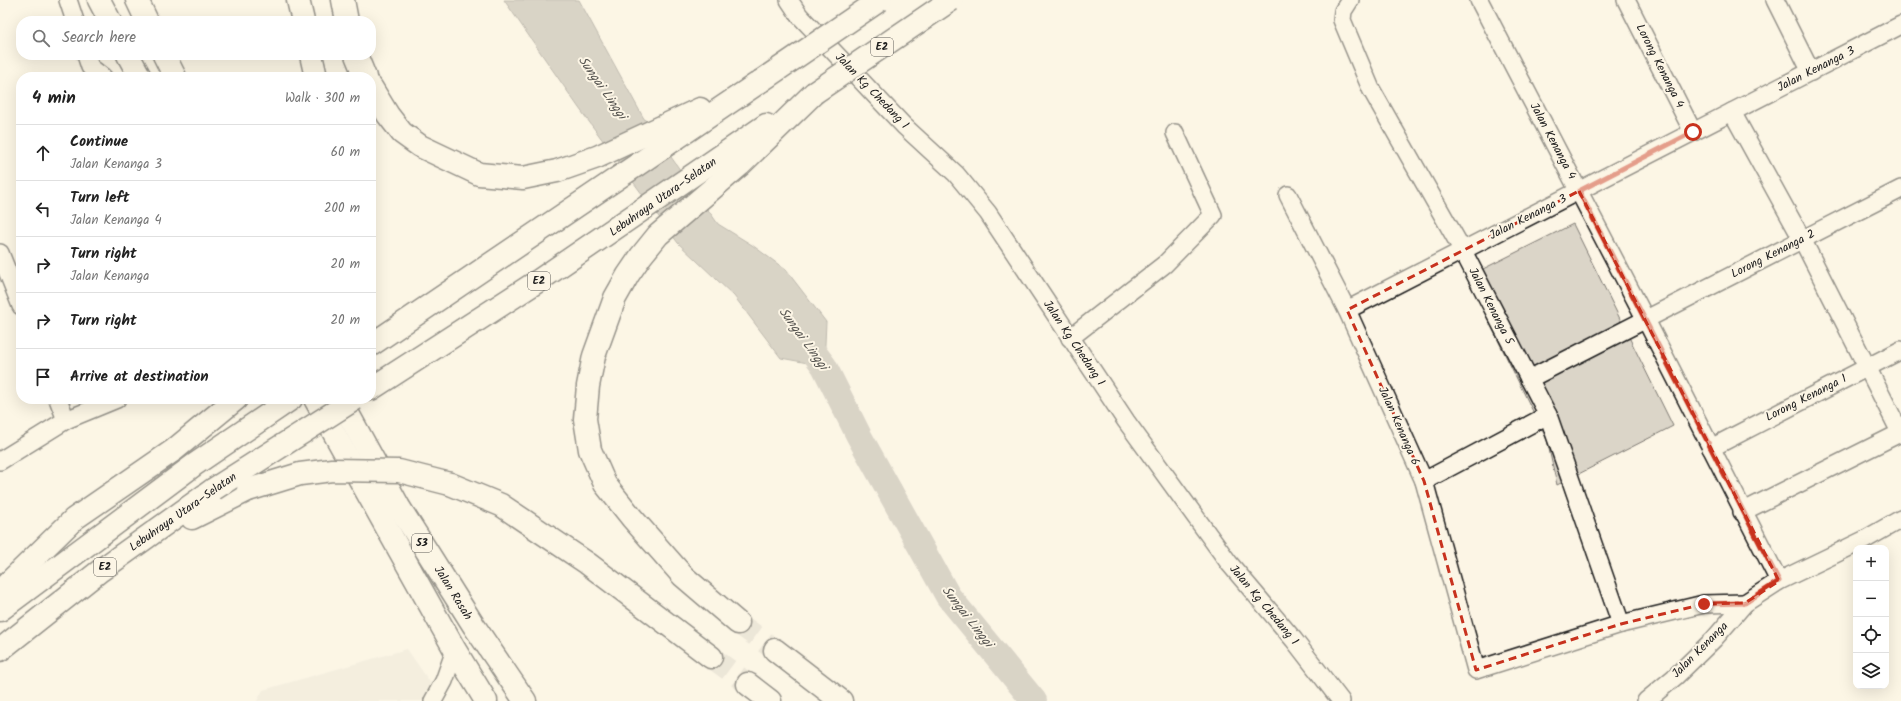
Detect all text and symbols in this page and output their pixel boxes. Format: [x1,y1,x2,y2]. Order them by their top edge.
search box [16,16,376,60]
street label: Lorong Kenanga 4 [1631,21,1690,112]
text: Search here [62,26,136,50]
icon: search [30,27,52,49]
road number: E2 [871,38,893,56]
street label: Jalan Kenanga 3 [1774,41,1858,97]
street label: Jalan Kg Chedang 1 [830,48,914,134]
water label: Sungai Linggi [572,52,633,126]
text: 4 min [32,85,76,112]
text: Walk · 300 m [285,88,360,109]
street label: Jalan Kenanga 4 [1525,99,1581,183]
route start [1684,123,1702,141]
text: Continue [70,130,128,154]
icon: ahead [32,142,54,164]
text: 60 m [331,142,360,163]
street label: Lebuhraya Utara–Selatan [605,153,721,241]
text: Jalan Kenanga 3 [70,154,162,175]
text: Turn left [70,186,130,210]
street label: Jalan Kenanga 3 [1486,189,1570,245]
icon: left [32,198,54,220]
text: 200 m [324,198,360,219]
text: Jalan Kenanga 4 [70,210,162,231]
street label: Lorong Kenanga 2 [1728,225,1818,283]
text: Turn right [70,242,137,266]
icon: right [32,254,54,276]
text: 20 m [330,254,360,275]
street label: Jalan Kenanga 5 [1463,264,1519,349]
text: Jalan Kenanga [70,266,149,287]
road number: E2 [528,272,550,290]
street label: Jalan Kg Chedang 1 [1038,296,1110,390]
water label: Sungai Linggi [773,303,835,377]
text: Turn right [70,309,137,333]
icon: right [32,310,54,332]
text: 20 m [330,310,360,331]
text: Arrive at destination [70,365,209,389]
icon: arrive [32,366,54,388]
street label: Lorong Kenanga 1 [1762,369,1850,427]
street label: Jalan Kenanga 6 [1373,383,1425,469]
street label: Lebuhraya Utara–Selatan [125,468,241,556]
road number: 53 [412,534,432,552]
map controls [1853,545,1889,689]
button: + [1853,545,1889,581]
road number: E2 [94,558,116,576]
street label: Jalan Kg Chedang 1 [1225,561,1304,650]
street label: Jalan Rasah [429,562,477,624]
button: − [1853,581,1889,617]
water label: Sungai Linggi [936,582,1000,655]
route end [1695,595,1713,613]
street label: Jalan Kenanga [1667,617,1733,683]
button: locate [1853,617,1889,653]
button: layers [1853,653,1889,689]

